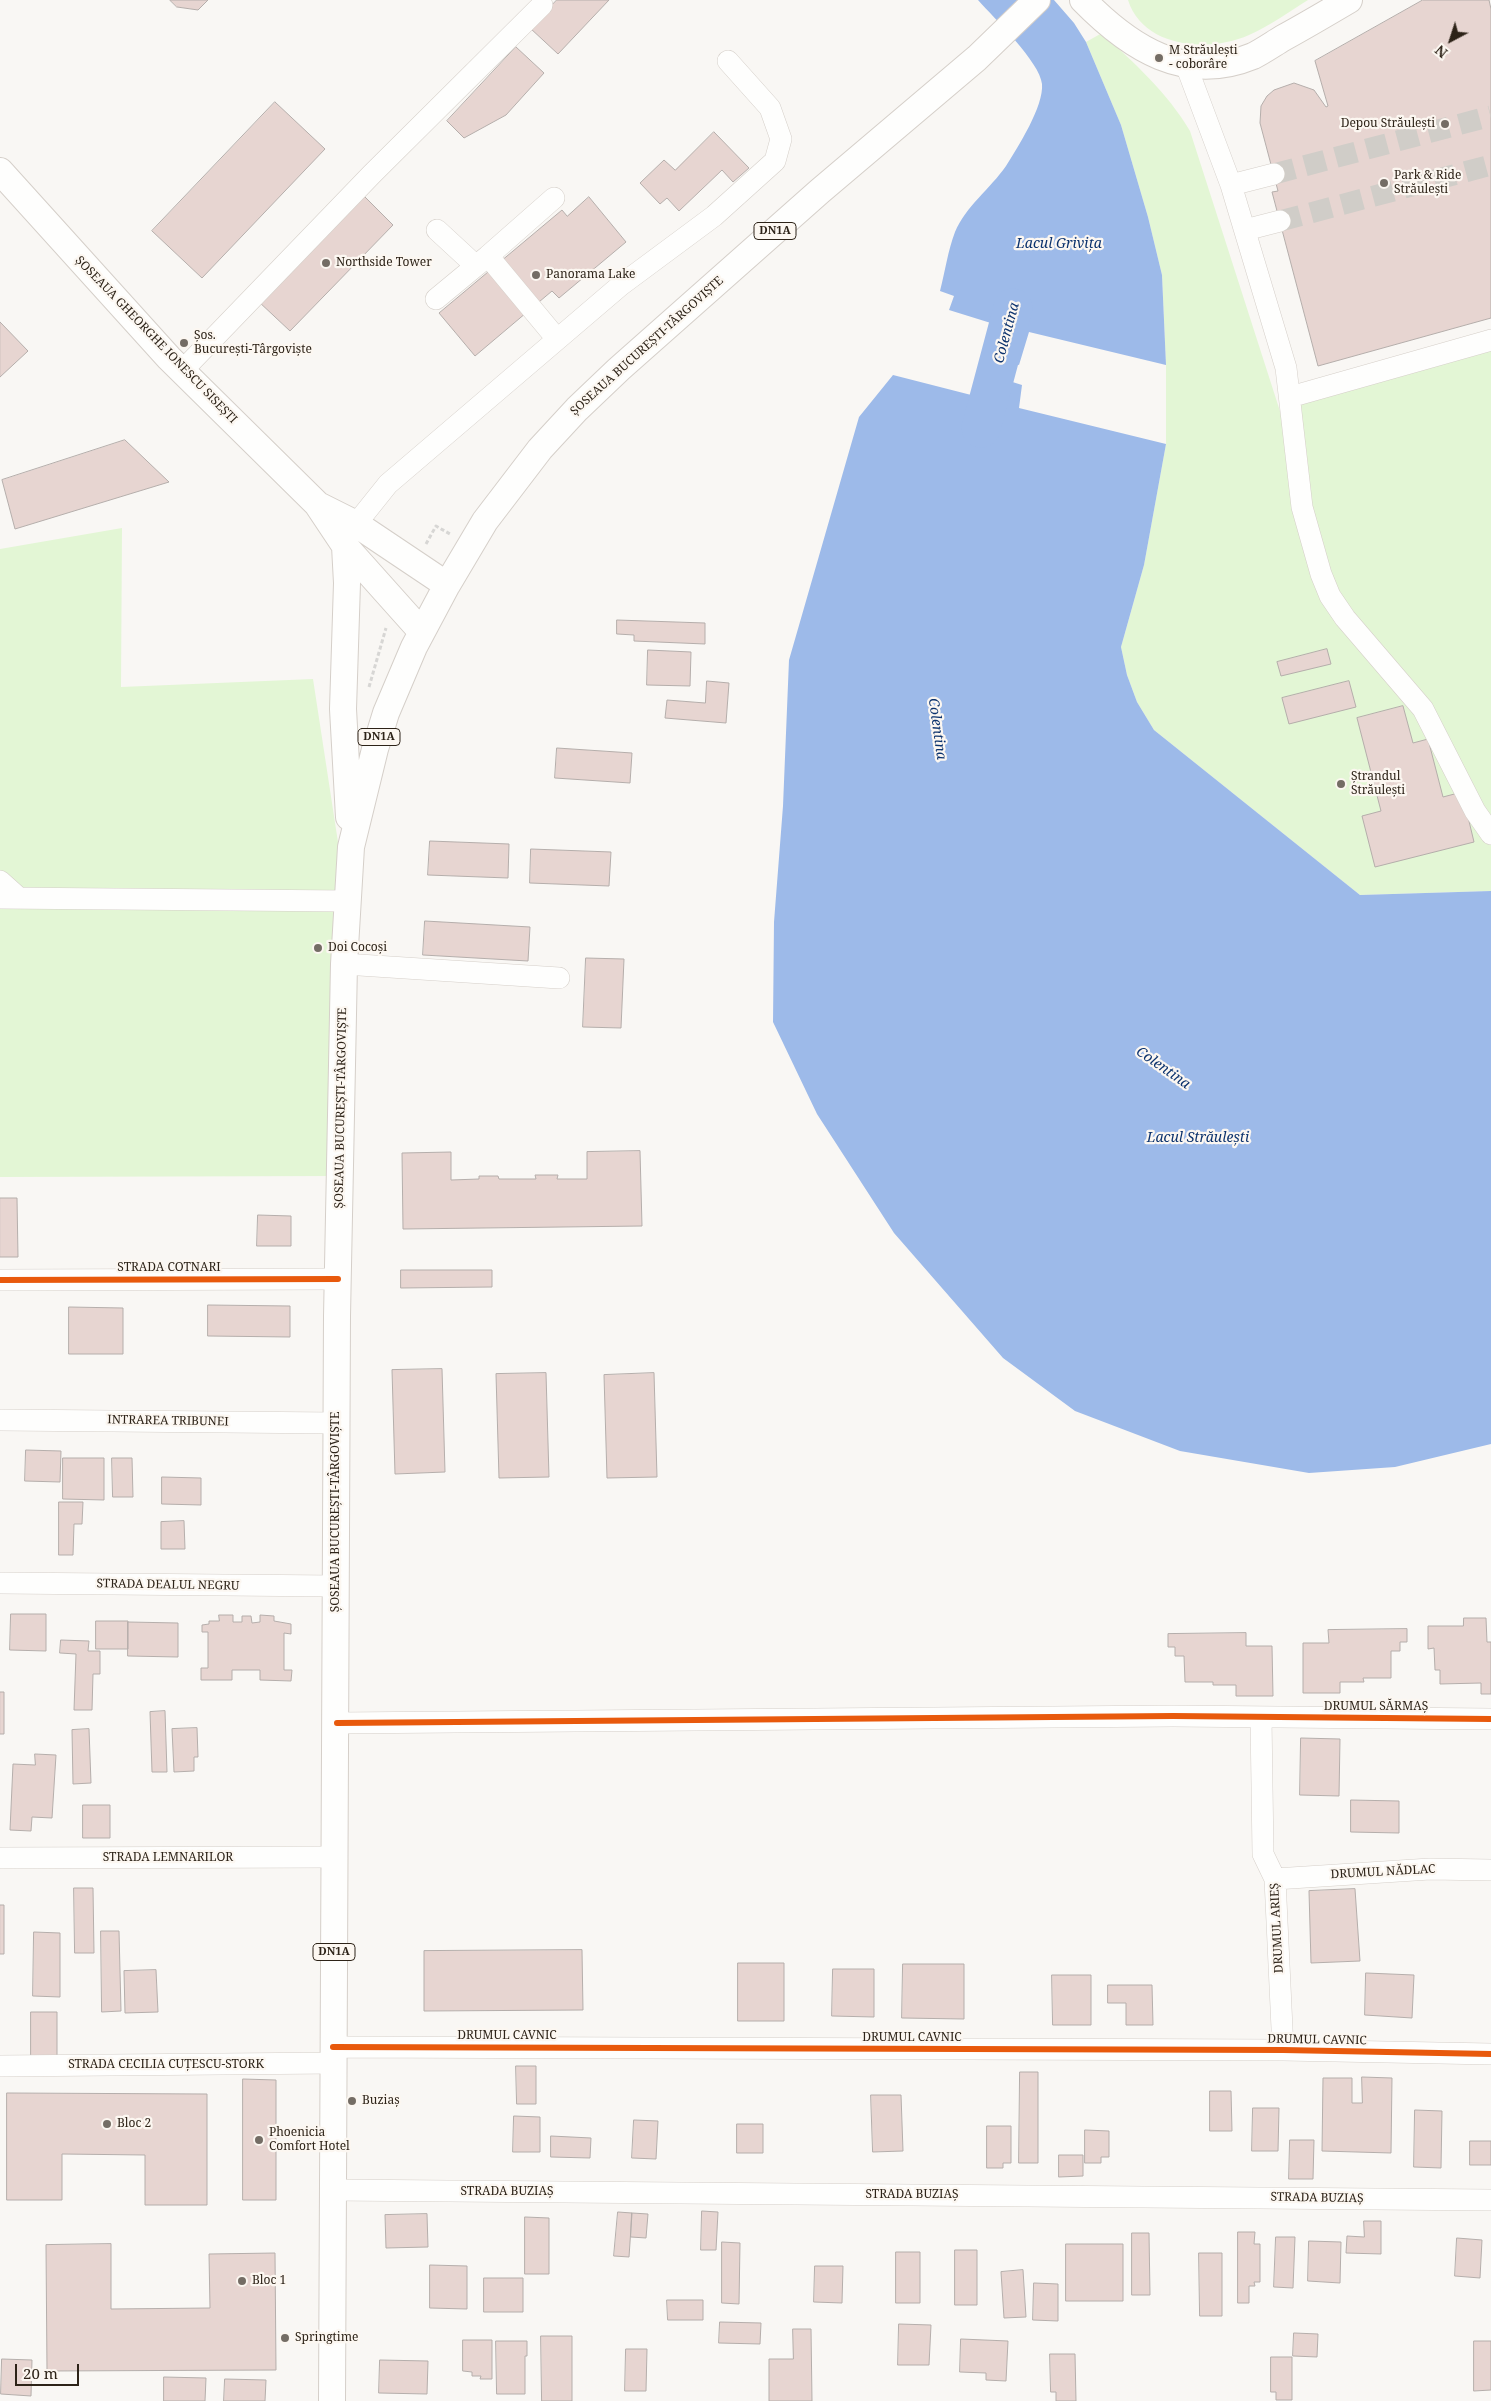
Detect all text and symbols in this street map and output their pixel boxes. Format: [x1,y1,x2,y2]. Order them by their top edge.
north arrow [1426,15,1476,65]
text: N [1431,41,1451,63]
place label: M Străulești - coborâre [1169,44,1238,72]
marker: M Străulești - coborâre [1153,52,1165,64]
place label: Depou Străulești [1341,117,1435,131]
marker: Depou Străulești [1439,118,1451,130]
place label: Park & Ride Străulești [1394,169,1461,197]
marker: Park & Ride Străulești [1378,177,1390,189]
road number: DN1A [754,222,796,240]
water label: Lacul Grivița [1016,236,1102,252]
street label: ȘOSEAUA GHEORGHE IONESCU SISEȘTI [72,253,240,427]
place label: Northside Tower [336,256,432,270]
marker: Northside Tower [320,257,332,269]
place label: Panorama Lake [546,268,635,282]
marker: Panorama Lake [530,269,542,281]
street label: ȘOSEAUA BUCUREȘTI-TÂRGOVIȘTE [568,273,726,419]
water label: Colentina [991,301,1023,365]
place label: Șos. București-Târgoviște [194,329,312,357]
marker: Șos. București-Târgoviște [178,337,190,349]
water label: Colentina [924,697,950,761]
road number: DN1A [358,729,400,746]
place label: Ștrandul Străulești [1351,770,1405,798]
marker: Ștrandul Străulești [1335,778,1347,790]
place label: Doi Cocoși [328,941,387,955]
marker: Doi Cocoși [312,942,324,954]
street label: ȘOSEAUA BUCUREȘTI-TÂRGOVIȘTE [332,1008,350,1208]
water label: Colentina [1133,1043,1193,1093]
water label: Lacul Străulești [1147,1130,1249,1146]
street label: STRADA COTNARI [117,1261,221,1275]
street label: ȘOSEAUA BUCUREȘTI-TÂRGOVIȘTE [329,1412,343,1612]
street label: INTRAREA TRIBUNEI [107,1413,229,1429]
street label: STRADA DEALUL NEGRU [96,1577,240,1593]
street label: DRUMUL SĂRMAȘ [1324,1700,1428,1714]
street label: STRADA LEMNARILOR [103,1851,233,1865]
street label: DRUMUL NĂDLAC [1330,1862,1436,1882]
street label: DRUMUL ARIEȘ [1267,1883,1287,1973]
road number: DN1A [313,1944,355,1960]
street label: DRUMUL CAVNIC [457,2029,557,2043]
street label: DRUMUL CAVNIC [862,2031,962,2045]
street label: DRUMUL CAVNIC [1267,2032,1367,2048]
street label: STRADA CECILIA CUȚESCU-STORK [68,2058,264,2072]
place label: Buziaș [362,2094,400,2108]
marker: Buziaș [346,2095,358,2107]
place label: Bloc 2 [117,2117,151,2131]
marker: Bloc 2 [101,2118,113,2130]
place label: Phoenicia Comfort Hotel [269,2126,350,2154]
marker: Phoenicia Comfort Hotel [253,2134,265,2146]
street label: STRADA BUZIAȘ [461,2185,553,2199]
street label: STRADA BUZIAȘ [866,2188,958,2202]
street label: STRADA BUZIAȘ [1270,2190,1364,2206]
place label: Bloc 1 [252,2274,286,2288]
marker: Bloc 1 [236,2275,248,2287]
place label: Springtime [295,2331,358,2345]
marker: Springtime [279,2332,291,2344]
scale bar [18,2354,81,2386]
text: 20 m [23,2363,58,2383]

